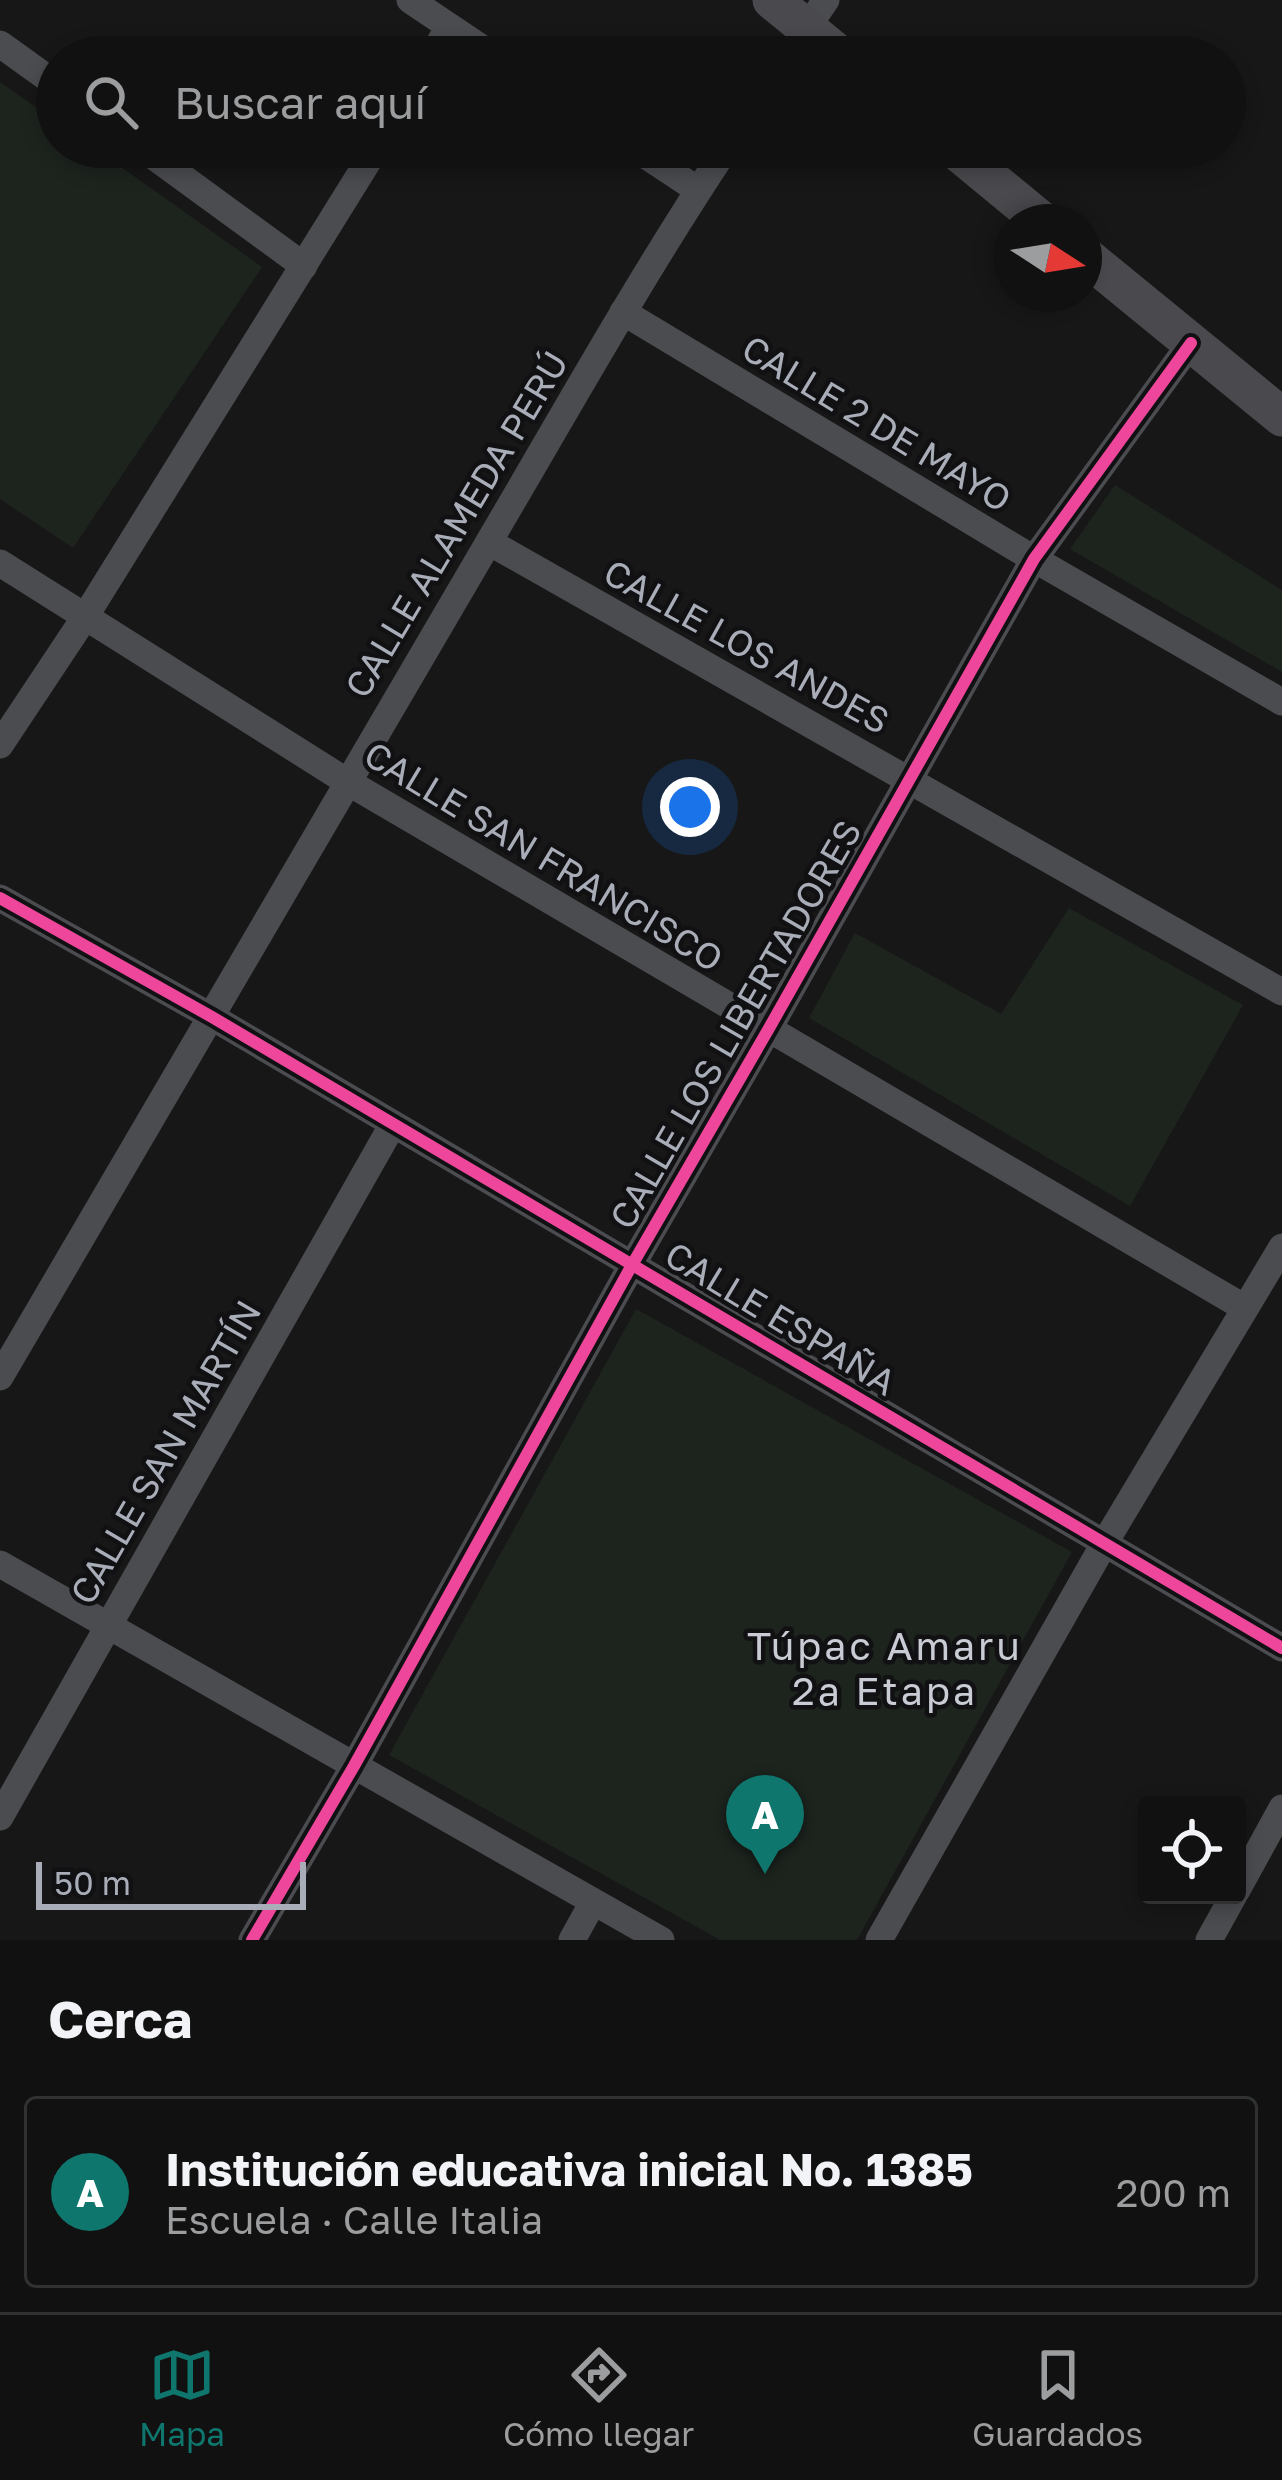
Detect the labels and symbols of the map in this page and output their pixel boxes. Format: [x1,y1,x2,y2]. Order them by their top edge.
north arrow [994,204,1102,312]
street label: CALLE 2 DE MAYO [735,326,1019,520]
street label: CALLE ALAMEDA PERÚ [336,343,576,705]
street label: CALLE LOS ANDES [597,550,897,742]
street label: CALLE SAN FRANCISCO [357,732,731,980]
your location [660,777,720,837]
street label: CALLE LOS LIBERTADORES [600,812,870,1236]
street label: CALLE ESPAÑA [658,1232,904,1404]
street label: CALLE SAN MARTÍN [61,1293,269,1611]
district label: Túpac Amaru 2ª Etapa [747,1622,1023,1714]
pin: A [726,1775,804,1874]
scale bar [36,1856,306,1909]

